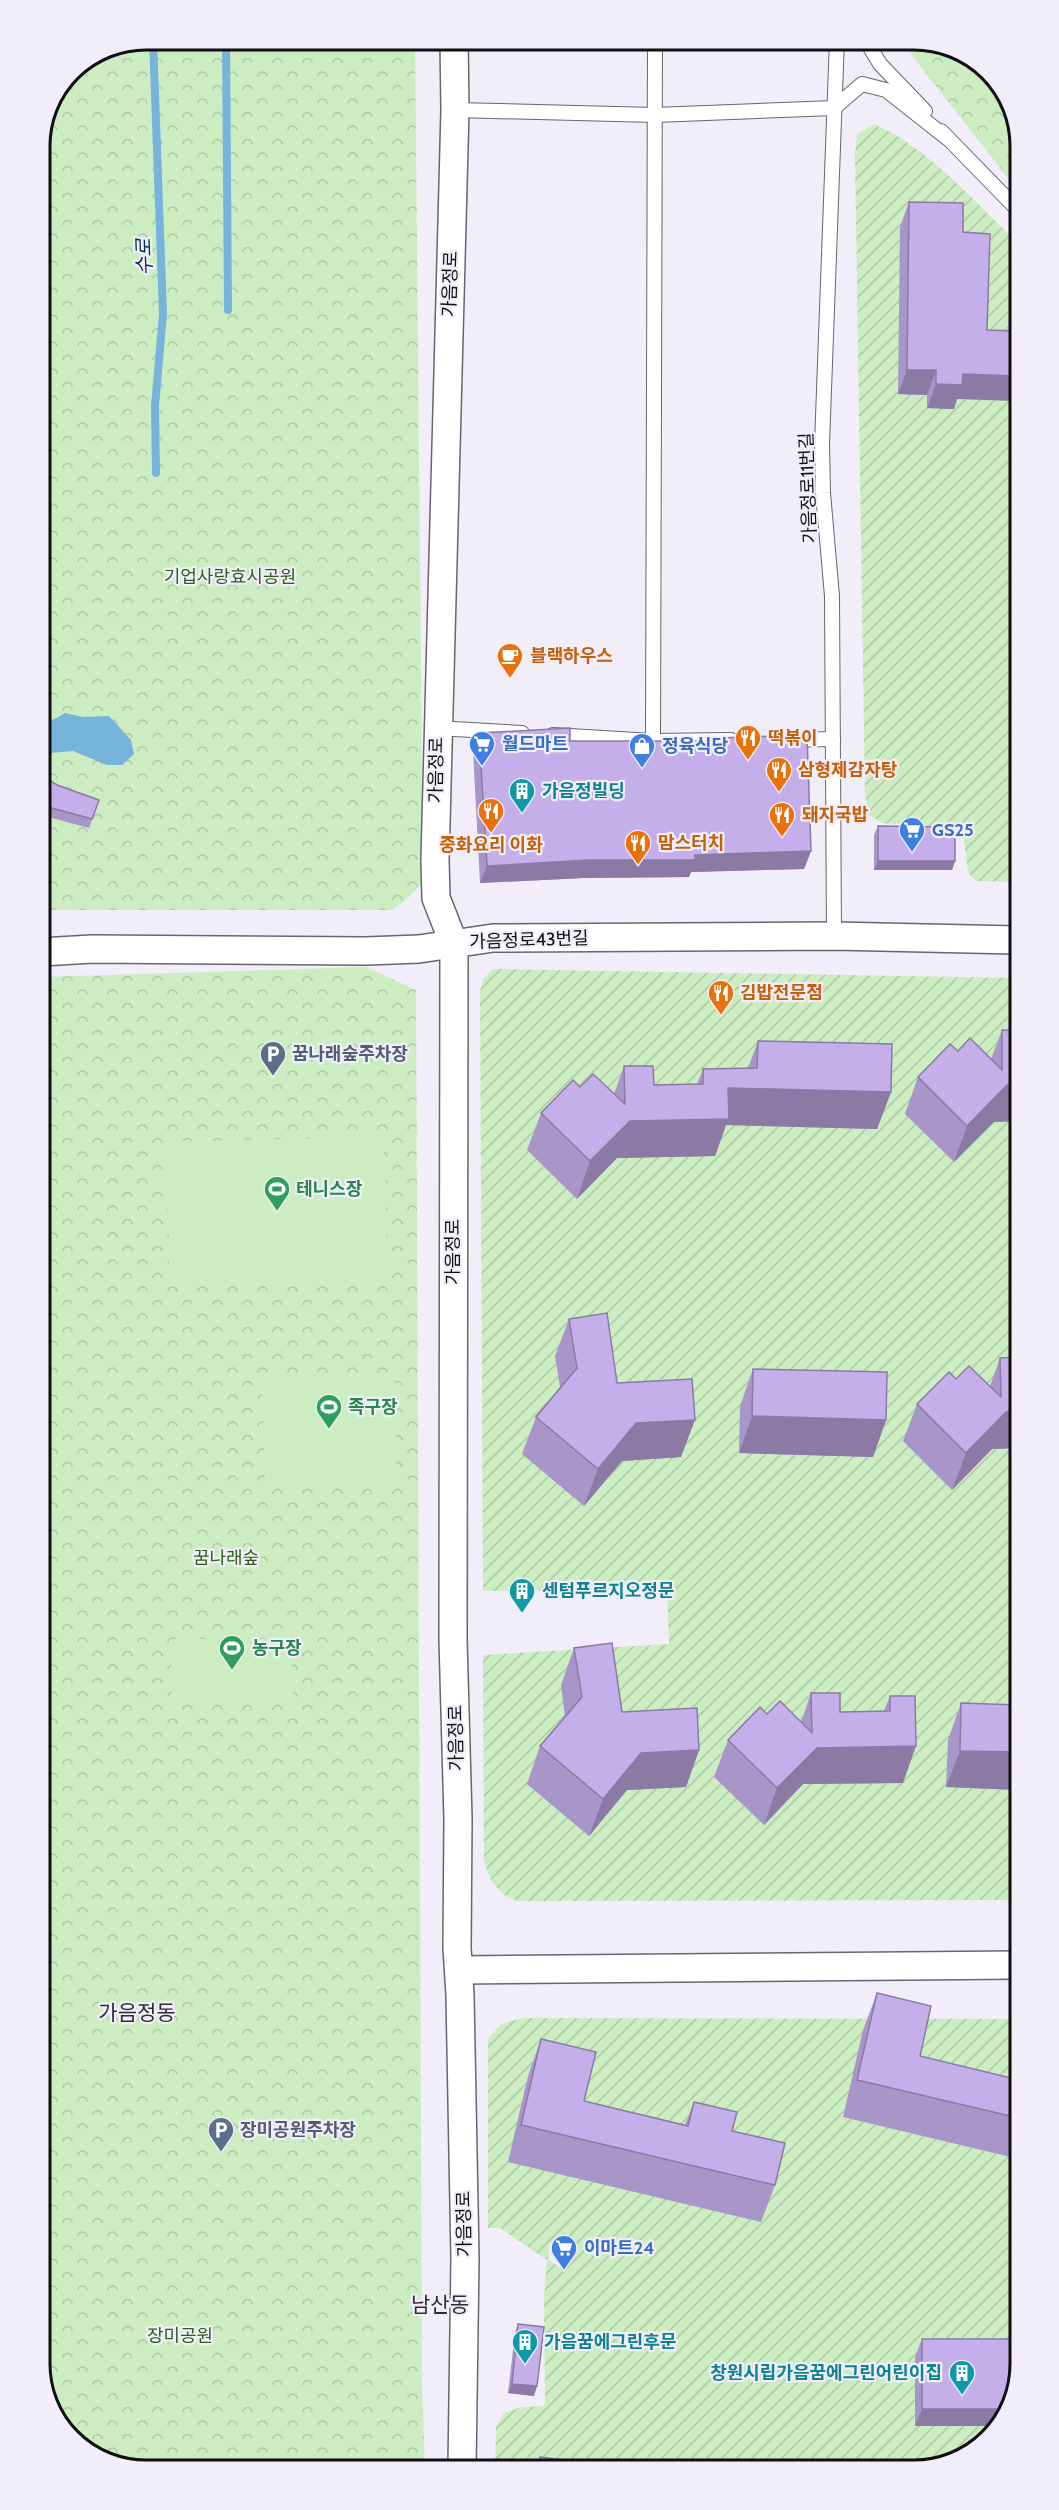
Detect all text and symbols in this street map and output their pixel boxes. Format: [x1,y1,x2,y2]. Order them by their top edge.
water label: 수로 [131,237,157,276]
street label: 가음정로 [438,251,462,317]
street label: 가음정로11번길 [795,432,821,544]
park label: 기업사랑효시공원 [164,566,296,588]
cafe icon: 블랙하우스 [495,641,525,679]
place label: 블랙하우스 [530,645,613,667]
restaurant icon: 떡볶이 [733,723,763,761]
place label: 떡볶이 [768,727,818,749]
supermarket icon: 월드마트 [467,729,497,767]
shop icon: 정육식당 [627,731,657,769]
place label: 월드마트 [502,733,568,755]
place label: 정육식당 [662,735,728,757]
street label: 가음정로 [424,737,448,803]
restaurant icon: 삼형제감자탕 [764,755,794,793]
place label: 삼형제감자탕 [798,759,898,781]
building icon: 가음정빌딩 [507,776,537,814]
place label: 가음정빌딩 [542,780,625,802]
restaurant icon: 중화요리 이화 [476,796,506,834]
restaurant icon: 돼지국밥 [767,800,797,838]
place label: 돼지국밥 [802,804,869,826]
supermarket icon: GS25 [897,815,927,853]
place label: GS25 [932,819,974,841]
restaurant icon: 맘스터치 [623,828,653,866]
place label: 맘스터치 [658,832,724,854]
place label: 중화요리 이화 [439,834,543,856]
street label: 가음정로43번길 [469,927,589,953]
restaurant icon: 김밥전문점 [706,978,736,1016]
place label: 김밥전문점 [740,982,823,1004]
parking icon: 꿈나래숲주차장 [258,1039,288,1077]
place label: 꿈나래숲주차장 [292,1043,408,1065]
sports icon: 테니스장 [262,1174,292,1212]
place label: 테니스장 [296,1178,363,1200]
street label: 가음정로 [442,1219,464,1285]
sports icon: 족구장 [314,1392,344,1430]
place label: 족구장 [348,1396,398,1418]
park label: 꿈나래숲 [193,1547,259,1569]
building icon: 센텀푸르지오정문 [507,1576,537,1614]
place label: 센텀푸르지오정문 [542,1580,674,1602]
sports icon: 농구장 [217,1633,247,1671]
place label: 농구장 [252,1637,302,1659]
street label: 가음정로 [444,1705,468,1771]
district label: 가음정동 [98,2000,176,2025]
parking icon: 장미공원주차장 [206,2115,236,2153]
place label: 장미공원주차장 [240,2119,356,2141]
street label: 가음정로 [452,2191,476,2257]
supermarket icon: 이마트24 [549,2233,579,2271]
place label: 이마트24 [584,2237,654,2259]
district label: 남산동 [411,2292,469,2317]
park label: 장미공원 [147,2325,213,2347]
building icon: 가음꿈에그린후문 [510,2327,540,2365]
place label: 가음꿈에그린후문 [544,2331,676,2353]
building icon: 창원시립가음꿈에그린어린이집 [947,2358,977,2396]
place label: 창원시립가음꿈에그린어린이집 [710,2362,942,2384]

